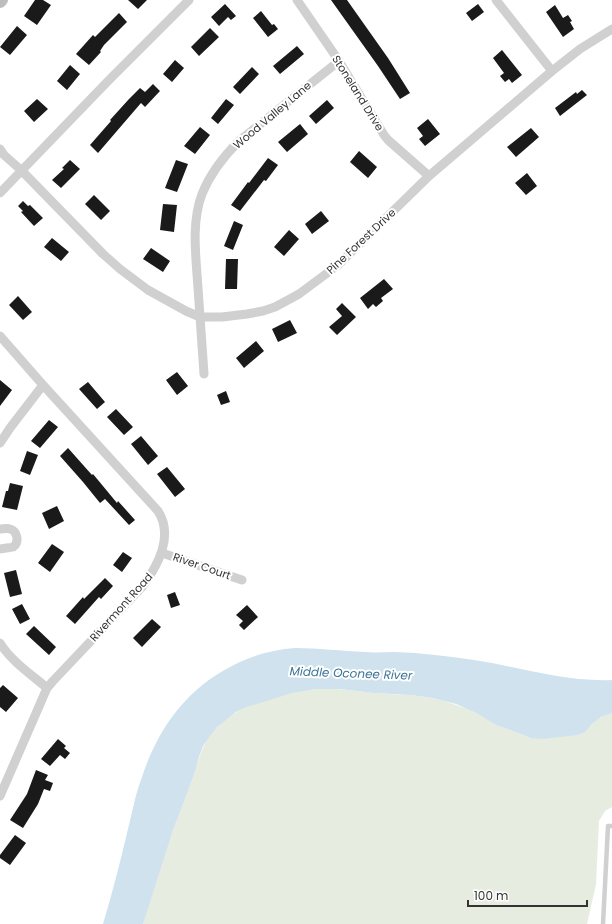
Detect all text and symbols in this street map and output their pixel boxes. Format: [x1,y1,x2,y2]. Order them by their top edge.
street label: Stoneland Drive [328,52,388,134]
street label: Wood Valley Lane [230,77,315,152]
street label: Pine Forest Drive [323,204,399,277]
street label: River Court [171,549,233,583]
street label: Rivermont Road [86,569,156,645]
water label: Middle Oconee River [289,662,413,684]
scale bar [468,882,587,908]
text: 100 m [474,887,508,904]

